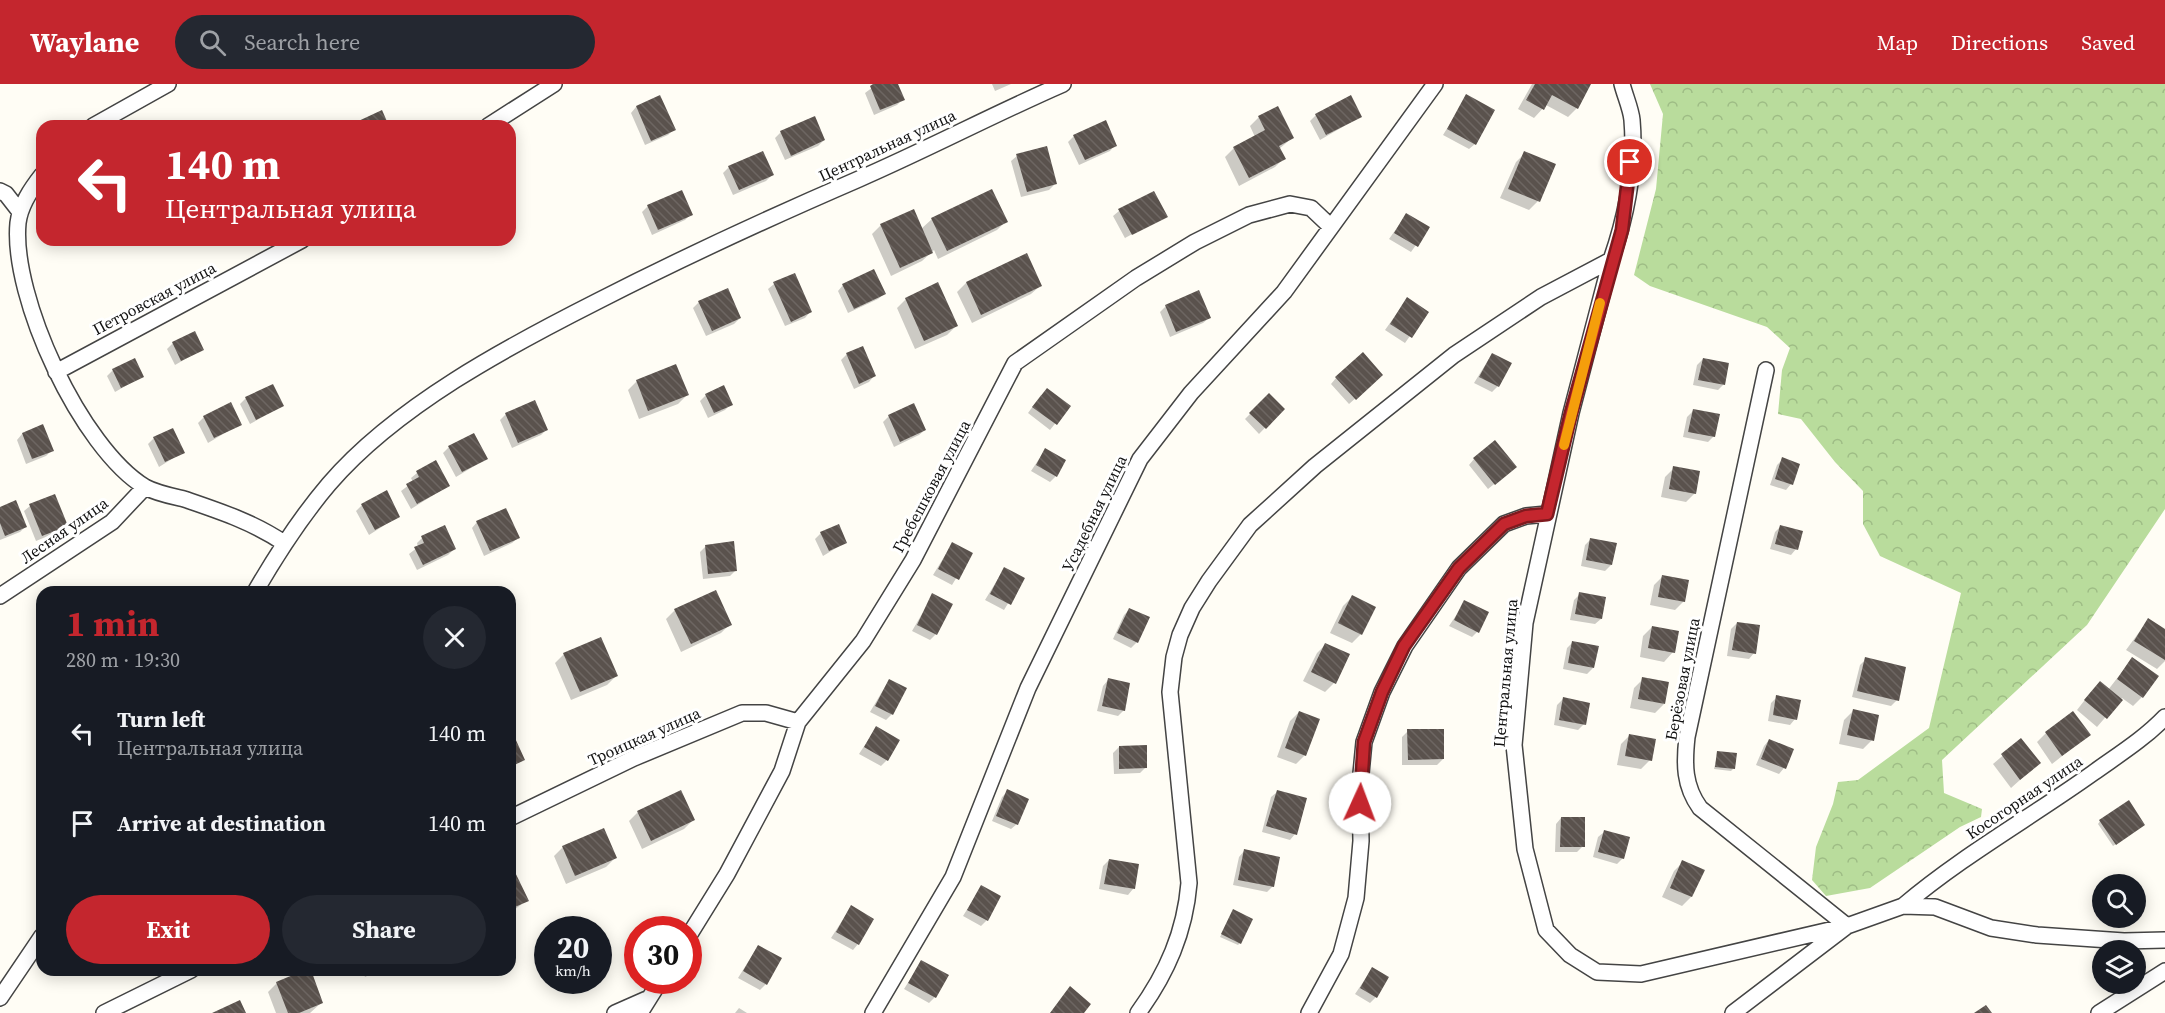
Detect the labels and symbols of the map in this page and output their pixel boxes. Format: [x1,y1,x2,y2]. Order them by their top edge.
street label: Центральная улица [815,103,960,186]
pin [1604,136,1655,187]
street label: Петровская улица [88,256,220,340]
street label: Гребешковая улица [887,415,976,556]
street label: Усадебная улица [1056,450,1132,575]
street label: Лесная улица [16,491,113,568]
street label: Центральная улица [1488,597,1523,748]
street label: Берёзовая улица [1659,615,1705,742]
street label: Троицкая улица [584,701,705,771]
street label: Косогорная улица [1961,749,2087,844]
position arrow [1328,771,1392,835]
speed limit sign: 30 [624,916,702,994]

